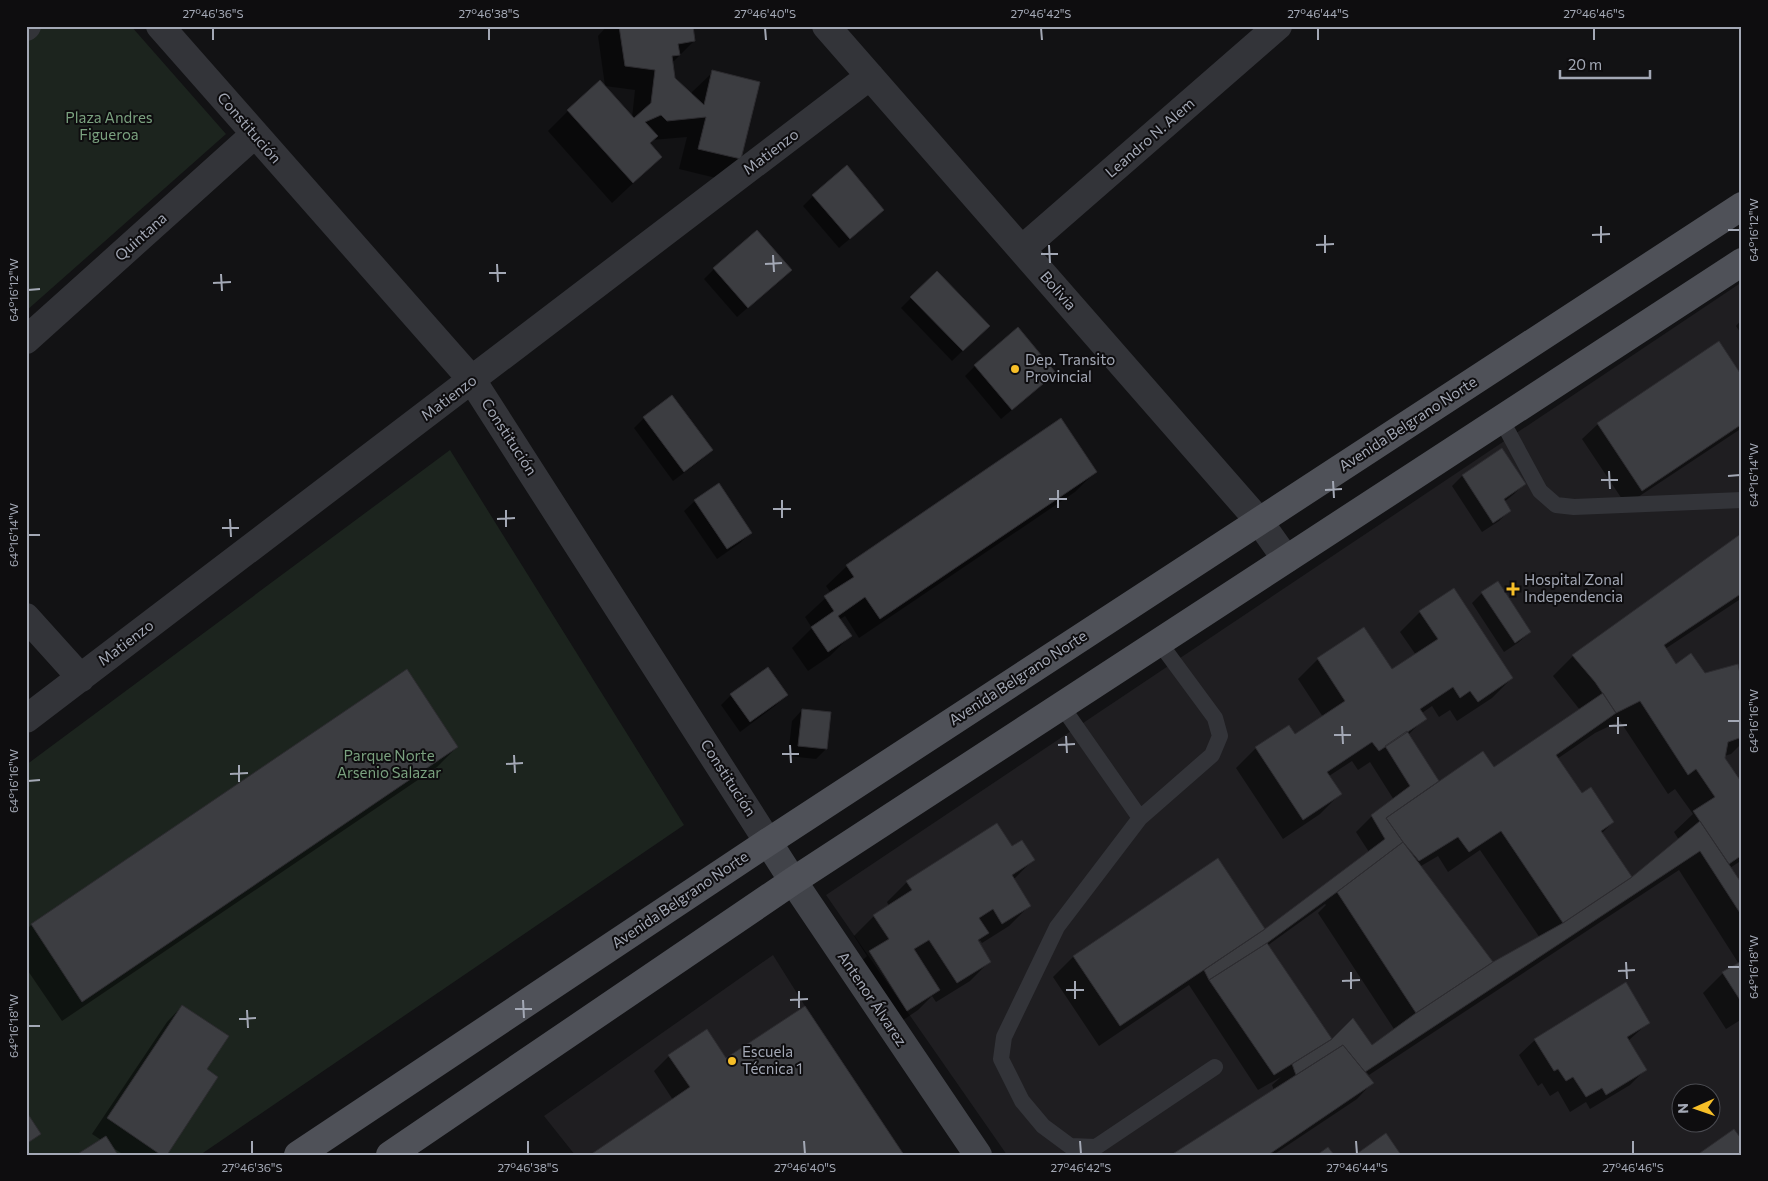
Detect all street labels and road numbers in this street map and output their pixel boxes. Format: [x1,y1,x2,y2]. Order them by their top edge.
street label: Constitución [214,88,285,166]
street label: Leandro N. Alem [1101,94,1198,181]
street label: Matienzo [739,124,802,178]
street label: Quintana [111,208,170,264]
street label: Bolivia [1037,267,1081,314]
street label: Matienzo [417,370,480,424]
street label: Avenida Belgrano Norte [1335,372,1480,475]
street label: Constitución [478,395,541,478]
street label: Matienzo [94,615,157,669]
street label: Avenida Belgrano Norte [945,626,1090,729]
street label: Constitución [697,736,760,819]
street label: Avenida Belgrano Norte [608,847,751,952]
street label: Antenor Álvarez [835,947,912,1049]

